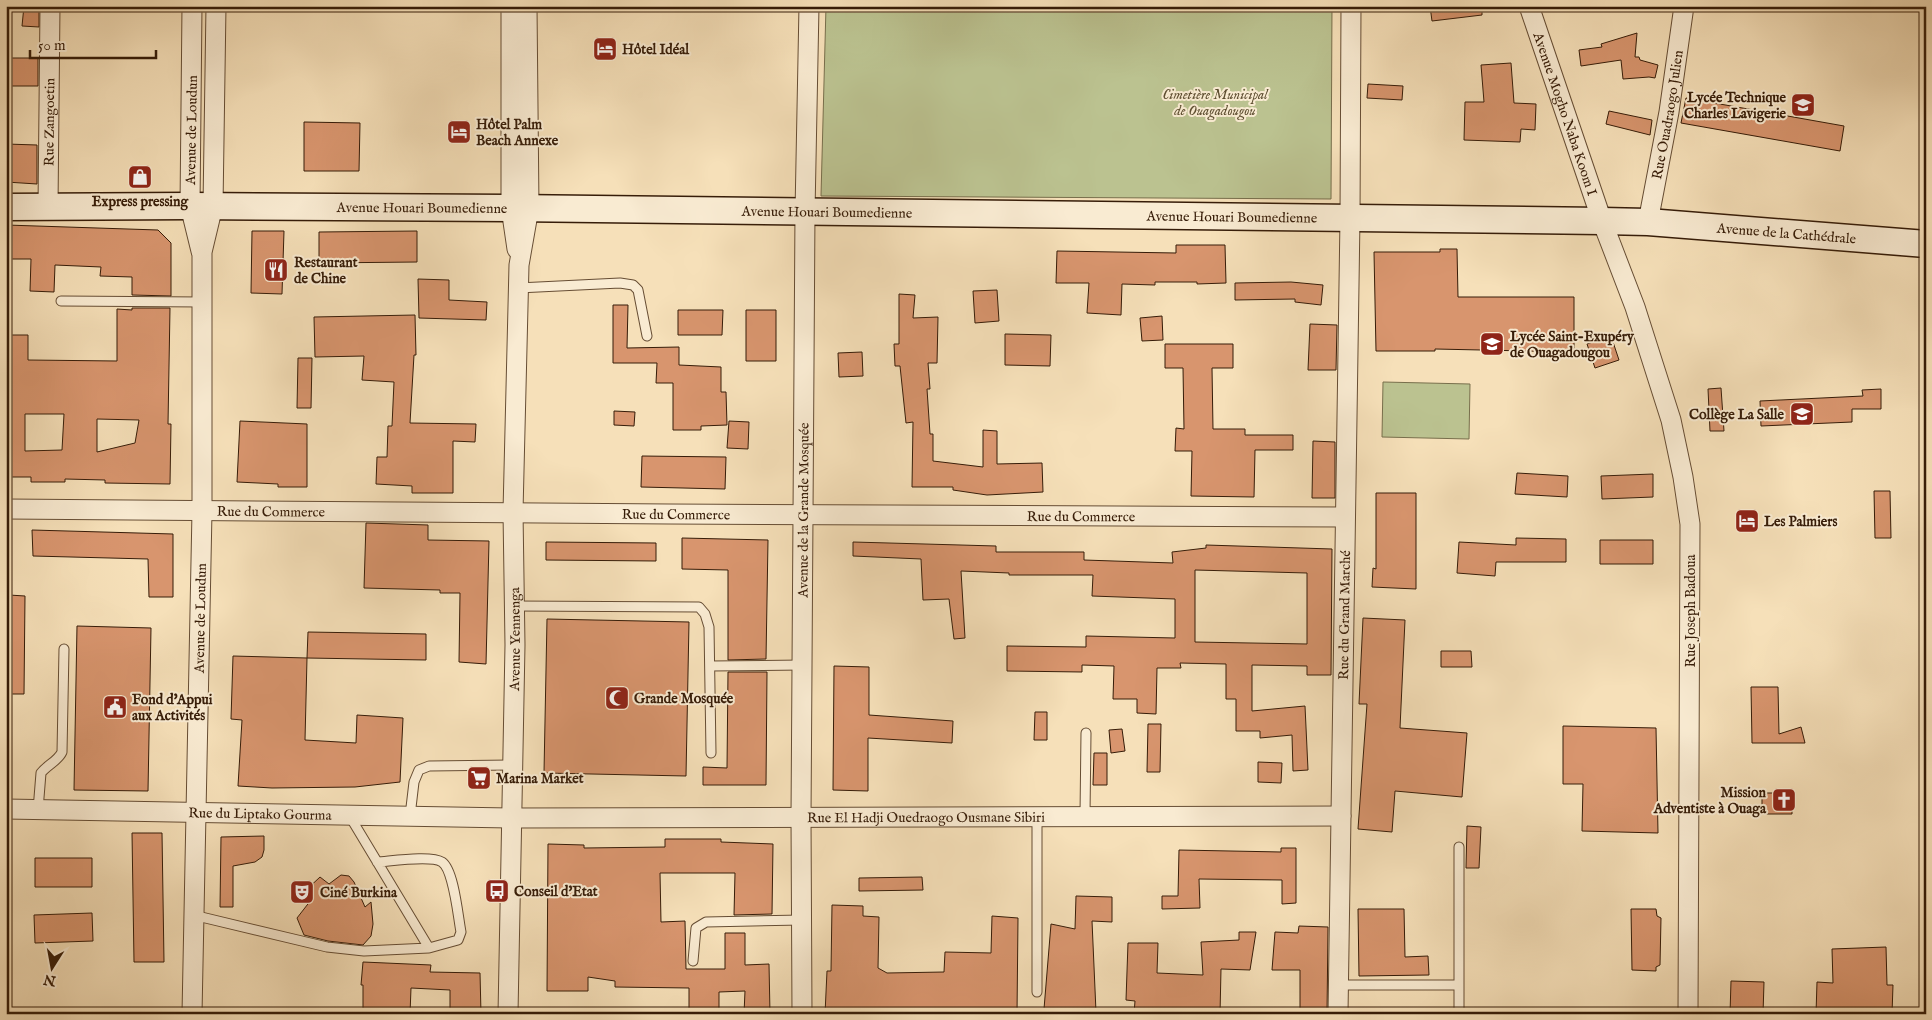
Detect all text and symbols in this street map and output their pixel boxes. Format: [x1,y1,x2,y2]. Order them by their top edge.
scale bar [30,28,156,60]
street label: Avenue Mogho Naba Koom I [1528,29,1601,198]
text: 50 m [38,36,66,55]
hotel icon: Hôtel Idéal [592,36,618,62]
place label: Hôtel Idéal [622,41,690,59]
street label: Rue Ouadraogo Julien [1648,49,1688,181]
street label: Avenue de Loudun [182,74,202,186]
street label: Rue Zangoetin [40,77,59,166]
park label: Cimetière Municipal de Ouagadougou [1162,86,1269,121]
place label: Lycée Technique Charles Lavigerie [1684,89,1787,123]
school or university icon: Lycée Technique Charles Lavigerie [1790,92,1816,118]
place label: Hôtel Palm Beach Annexe [476,116,559,150]
hotel icon: Hôtel Palm Beach Annexe [446,119,472,145]
shop icon: Express pressing [127,164,153,190]
place label: Express pressing [92,193,190,211]
street label: Avenue Houari Boumedienne [336,199,508,218]
street label: Avenue Houari Boumedienne [741,203,913,223]
street label: Avenue Houari Boumedienne [1145,208,1318,228]
street label: Avenue de la Cathédrale [1715,219,1857,248]
place label: Restaurant de Chine [294,254,358,288]
restaurant icon: Restaurant de Chine [263,257,289,283]
place label: Lycée Saint-Exupéry de Ouagadougou [1510,328,1635,362]
school or university icon: Lycée Saint-Exupéry de Ouagadougou [1479,331,1505,357]
school or university icon: Collège La Salle [1789,401,1815,427]
place label: Collège La Salle [1689,406,1785,424]
street label: Avenue de la Grande Mosquée [794,422,814,599]
street label: Rue du Commerce [217,503,326,522]
street label: Rue du Commerce [622,506,731,524]
street label: Rue du Commerce [1027,508,1136,526]
hotel icon: Les Palmiers [1734,508,1760,534]
place label: Les Palmiers [1764,513,1837,531]
street label: Rue du Grand Marché [1335,549,1355,680]
street label: Rue Joseph Badoua [1682,553,1700,668]
street label: Avenue de Loudun [191,562,211,674]
street label: Avenue Yennenga [506,586,525,692]
mosque icon: Grande Mosquée [604,685,630,711]
place label: Grande Mosquée [634,690,734,708]
place label: Fond d'Appui aux Activités [132,691,213,725]
public building icon: Fond d'Appui aux Activités [102,694,128,720]
supermarket icon: Marina Market [466,765,492,791]
place label: Marina Market [496,770,584,788]
place label: Mission Adventiste à Ouaga [1653,784,1767,818]
church icon: Mission Adventiste à Ouaga [1771,787,1797,813]
street label: Rue du Liptako Gourma [188,804,333,825]
street label: Rue El Hadji Ouedraogo Ousmane Sibiri [807,809,1045,827]
bus stop icon: Conseil d'Etat [484,878,510,904]
theatre icon: Ciné Burkina [289,879,315,905]
place label: Conseil d'Etat [514,883,598,901]
place label: Ciné Burkina [320,884,398,902]
north arrow [28,942,78,992]
text: N [42,970,58,990]

